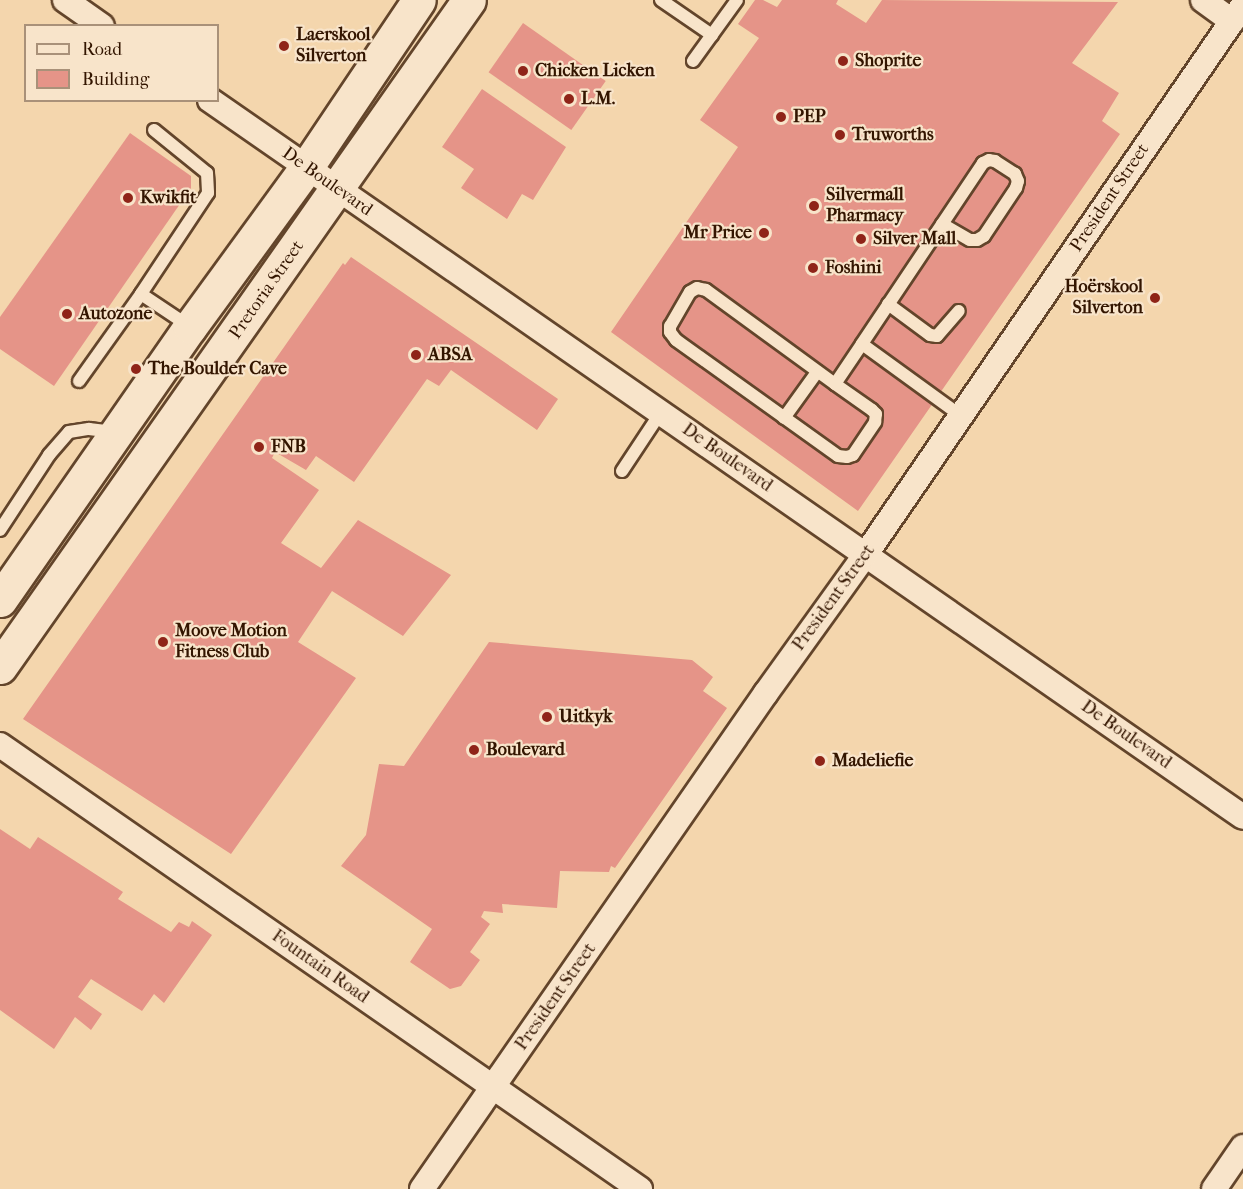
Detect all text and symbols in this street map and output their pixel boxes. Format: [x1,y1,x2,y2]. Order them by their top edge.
legend [24,24,219,102]
place label: Laerskool Silverton [296,25,371,68]
text: Road [82,39,122,60]
marker: Laerskool Silverton [277,39,291,53]
place label: Shoprite [855,50,921,72]
marker: Shoprite [836,54,850,68]
place label: Chicken Licken [535,60,655,82]
marker: Chicken Licken [516,64,530,78]
text: Building [82,69,149,90]
place label: L.M. [581,88,615,110]
marker: L.M. [562,92,576,106]
place label: PEP [793,106,826,128]
marker: PEP [774,110,788,124]
place label: Truworths [852,124,934,146]
marker: Truworths [833,128,847,142]
street label: President Street [1066,140,1154,256]
street label: De Boulevard [278,143,376,221]
place label: Silvermall Pharmacy [826,185,904,228]
place label: Kwikfit [140,187,196,209]
marker: Kwikfit [121,191,135,205]
marker: Silvermall Pharmacy [807,199,821,213]
place label: Mr Price [683,222,752,244]
marker: Mr Price [757,226,771,240]
place label: Silver Mall [873,228,956,250]
marker: Silver Mall [854,232,868,246]
street label: Pretoria Street [225,237,309,343]
place label: Foshini [825,257,881,279]
marker: Foshini [806,261,820,275]
place label: Hoërskool Silverton [1065,277,1143,320]
marker: Hoërskool Silverton [1148,291,1162,305]
place label: Autozone [79,303,152,325]
marker: Autozone [60,307,74,321]
place label: ABSA [428,344,472,366]
marker: ABSA [409,348,423,362]
place label: The Boulder Cave [148,358,287,380]
marker: The Boulder Cave [129,362,143,376]
street label: De Boulevard [678,419,776,497]
place label: FNB [271,436,306,458]
marker: FNB [252,440,266,454]
street label: President Street [788,541,880,655]
place label: Moove Motion Fitness Club [175,621,287,664]
marker: Moove Motion Fitness Club [156,635,170,649]
street label: De Boulevard [1077,696,1175,774]
place label: Uitkyk [559,706,613,728]
marker: Uitkyk [540,710,554,724]
place label: Boulevard [486,739,565,761]
marker: Boulevard [467,743,481,757]
place label: Madeliefie [832,750,913,772]
marker: Madeliefie [813,754,827,768]
street label: Fountain Road [267,926,373,1008]
street label: President Street [511,939,601,1055]

